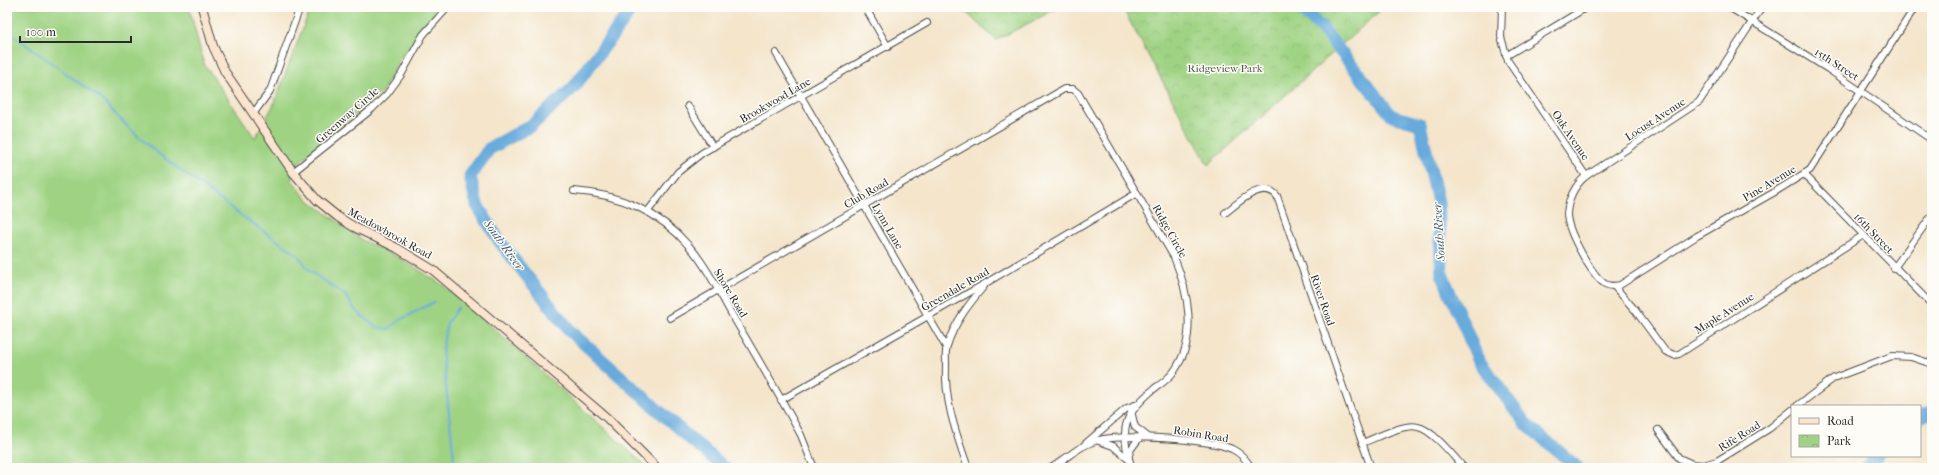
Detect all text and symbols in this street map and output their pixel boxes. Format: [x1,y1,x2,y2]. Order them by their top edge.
scale bar [20,18,131,44]
text: 100 m [26,25,56,39]
street label: 15th Street [1812,45,1861,84]
park label: Ridgeview Park [1188,62,1263,75]
street label: Brookwood Lane [738,75,813,126]
street label: Greenway Circle [313,84,382,146]
street label: Locust Avenue [1623,95,1688,144]
street label: Oak Avenue [1549,108,1592,163]
street label: Pine Avenue [1740,162,1799,204]
street label: Club Road [842,175,892,211]
street label: Lynn Lane [869,201,906,252]
water label: South River [1430,201,1448,263]
street label: Ridge Circle [1150,202,1190,261]
street label: Meadowbrook Road [346,205,435,262]
street label: 16th Street [1851,210,1896,256]
water label: South River [480,216,528,274]
street label: Greendale Road [919,264,992,314]
street label: Shore Road [711,267,751,321]
street label: River Road [1308,273,1338,328]
street label: Maple Avenue [1692,290,1757,337]
legend [1791,405,1921,457]
text: Road [1827,414,1854,428]
street label: Rife Road [1716,418,1763,454]
street label: Robin Road [1172,424,1230,445]
text: Park [1827,434,1852,448]

